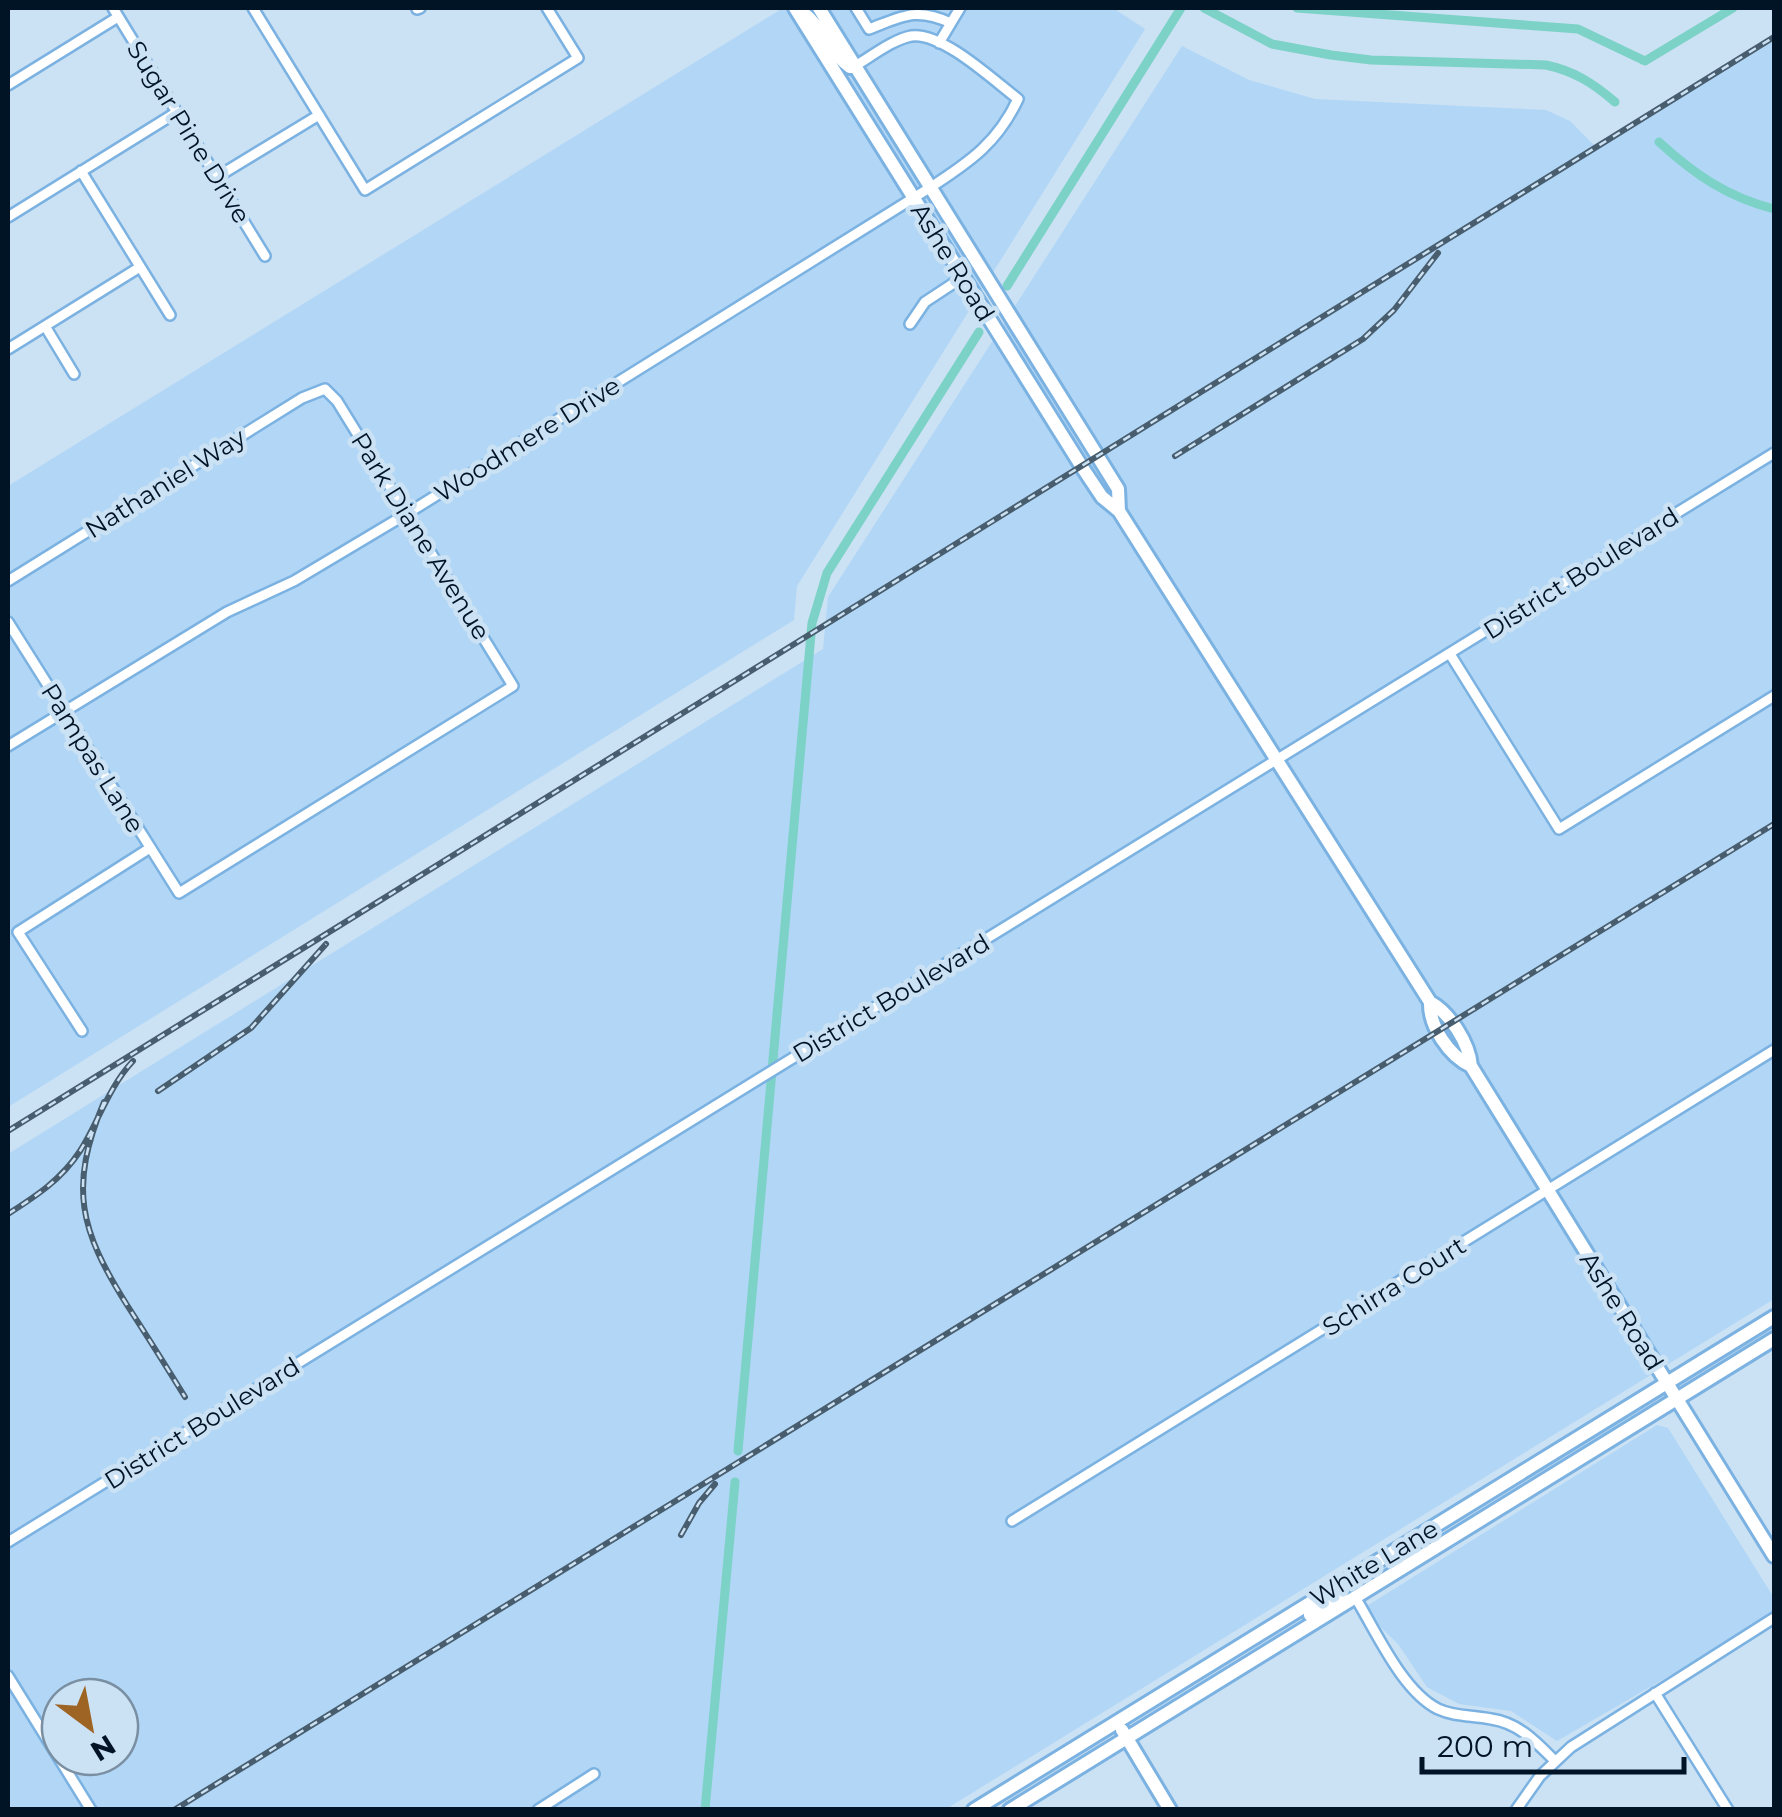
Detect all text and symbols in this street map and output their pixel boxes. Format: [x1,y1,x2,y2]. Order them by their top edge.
street label: Sugar Pine Drive [121,35,257,229]
street label: Ashe Road [905,197,1001,327]
street label: Woodmere Drive [429,370,625,508]
street label: Nathaniel Way [79,422,251,544]
street label: Park Diane Avenue [345,427,497,645]
street label: District Boulevard [1478,501,1684,645]
street label: Pampas Lane [35,678,151,838]
street label: District Boulevard [787,927,995,1069]
street label: Schirra Court [1317,1230,1471,1342]
street label: Ashe Road [1574,1246,1670,1376]
street label: District Boulevard [99,1351,305,1495]
street label: White Lane [1305,1513,1443,1613]
north arrow [40,1677,140,1777]
scale bar [1422,1712,1684,1774]
text: N [85,1728,122,1769]
text: 200 m [1437,1728,1533,1765]

